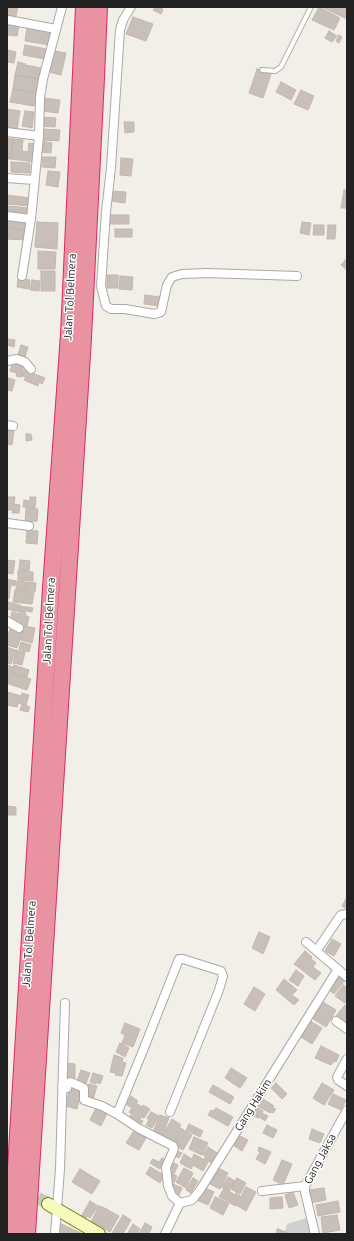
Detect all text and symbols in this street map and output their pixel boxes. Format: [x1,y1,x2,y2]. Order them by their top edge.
street label: Jalan Tol Belmera [61,253,79,341]
street label: Jalan Tol Belmera [40,577,58,665]
street label: Jalan Tol Belmera [19,900,39,988]
street label: Gang Hakim [232,1076,274,1134]
street label: Gang Jaksa [301,1132,339,1186]

